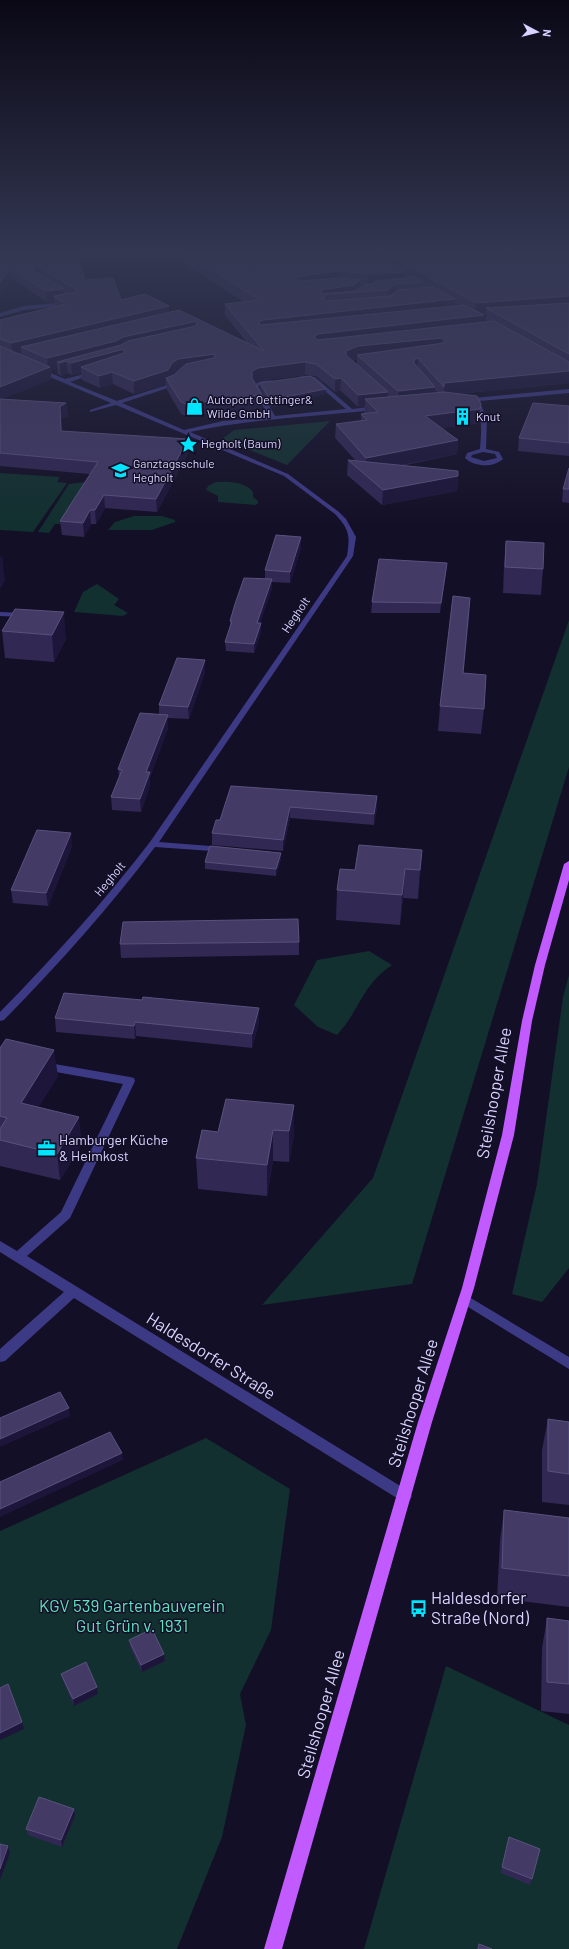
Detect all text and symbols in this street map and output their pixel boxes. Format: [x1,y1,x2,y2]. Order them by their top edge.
north arrow [517,12,557,52]
text: N [541,29,554,38]
place label: Autoport Oettinger& Wilde GmbH [207,392,313,420]
shop icon: Autoport Oettinger& Wilde GmbH [184,397,204,417]
building icon: Knut [453,407,473,427]
place label: Knut [476,409,501,423]
place icon: Hegholt (Baum) [178,434,198,454]
place label: Hegholt (Baum) [201,436,281,450]
place label: Ganztagsschule Hegholt [133,456,215,484]
school or university icon: Ganztagsschule Hegholt [110,461,130,481]
street label: Hegholt [278,594,312,635]
street label: Hegholt [91,858,128,898]
street label: Steilshooper Allee [472,1026,514,1160]
place label: Hamburger Küche & Heimkost [59,1131,168,1164]
office icon: Hamburger Küche & Heimkost [36,1138,56,1158]
street label: Haldesdorfer Straße [143,1307,280,1403]
street label: Steilshooper Allee [383,1336,441,1469]
place label: Haldesdorfer Straße (Nord) [431,1587,529,1627]
park label: KGV 539 Gartenbauverein Gut Grün v. 1931 [39,1595,225,1635]
bus stop icon: Haldesdorfer Straße (Nord) [408,1598,428,1618]
street label: Steilshooper Allee [292,1647,348,1780]

